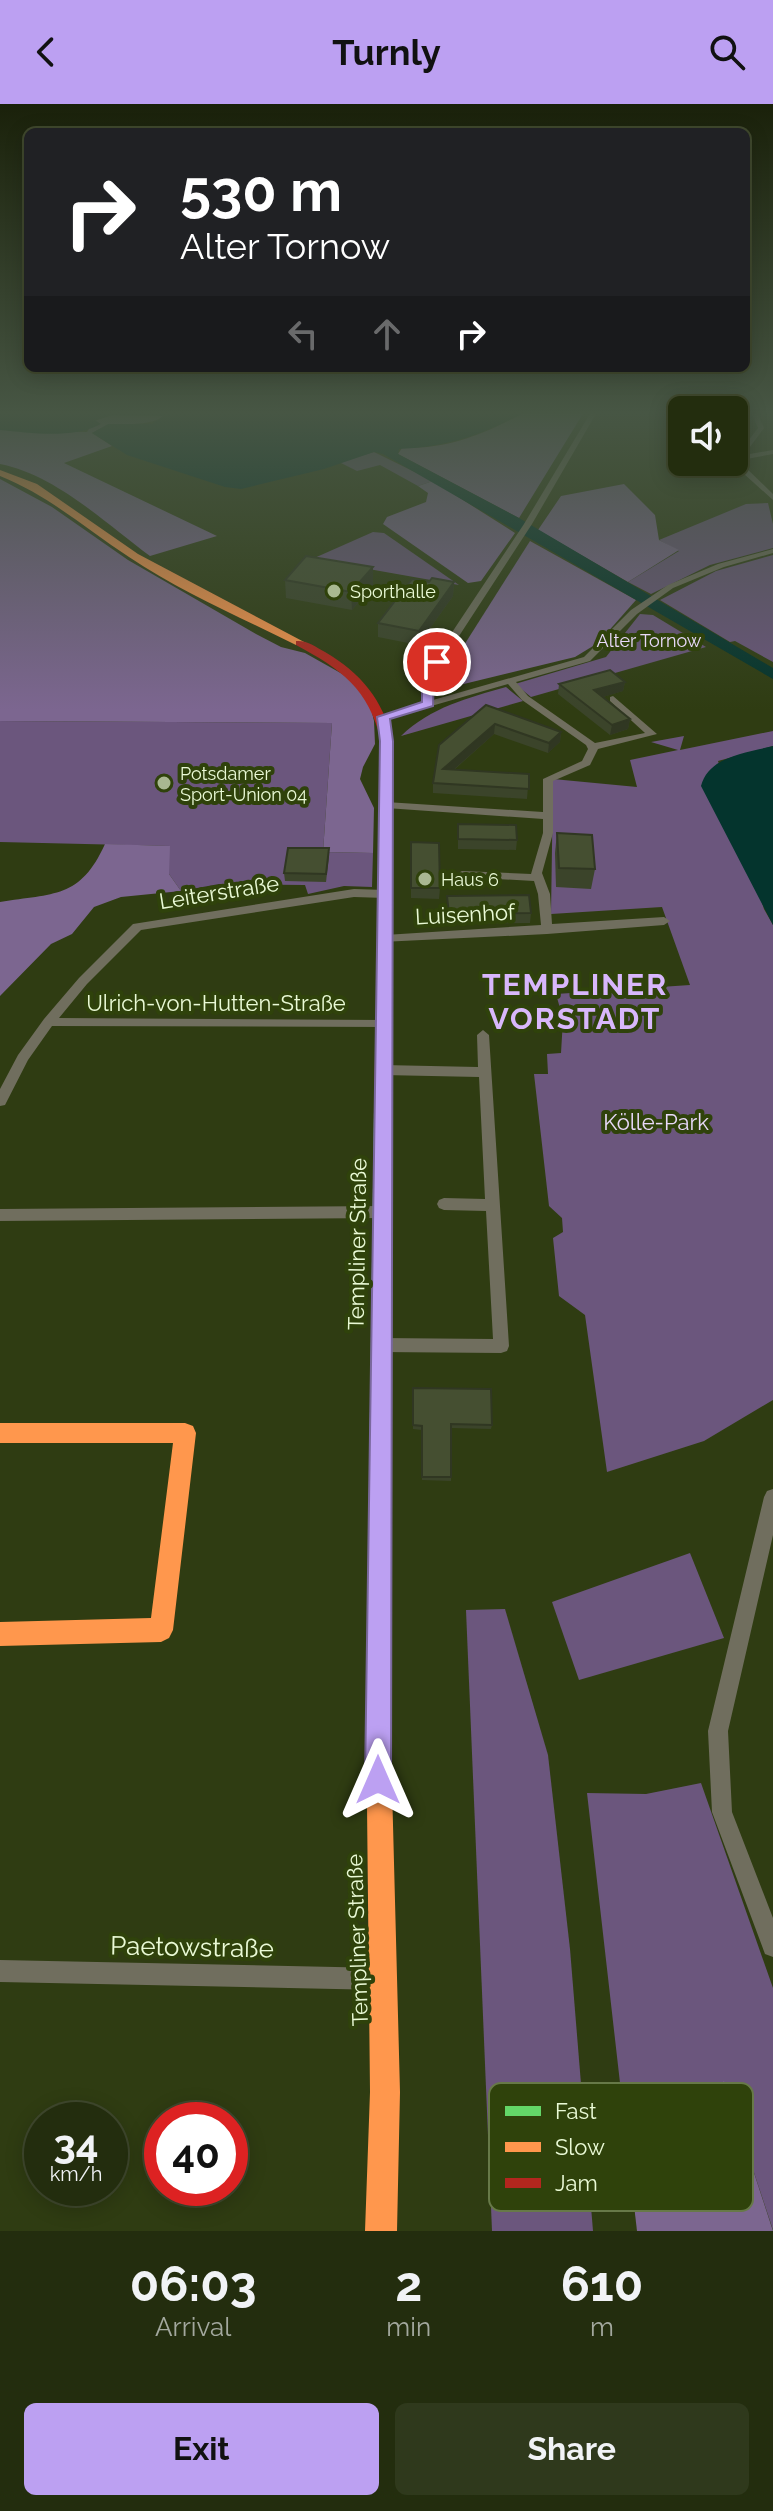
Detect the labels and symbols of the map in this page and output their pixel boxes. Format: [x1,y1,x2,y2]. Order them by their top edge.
place label: Sporthalle [350,581,436,602]
marker: Sporthalle [325,582,343,600]
pin [403,628,471,696]
park label: Alter Tornow [597,630,702,651]
place label: Potsdamer Sport-Union 04 [180,763,307,805]
marker: Potsdamer Sport-Union 04 [155,774,173,792]
place label: Haus 6 [441,869,499,890]
street label: Leiterstraße [157,870,281,914]
marker: Haus 6 [416,870,434,888]
street label: Luisenhof [414,898,516,930]
district label: TEMPLINER VORSTADT [482,967,668,1036]
street label: Ulrich-von-Hutten-Straße [86,990,346,1016]
park label: Kölle-Park [603,1109,709,1135]
street label: Templiner Straße [342,1158,372,1330]
position arrow [336,1738,420,1822]
street label: Templiner Straße [341,1853,373,2027]
street label: Paetowstraße [110,1931,274,1963]
legend [489,2083,753,2211]
text: Fast [555,2098,597,2124]
speed limit sign: 40 [144,2102,248,2206]
text: Slow [555,2134,605,2160]
text: Jam [555,2170,598,2196]

